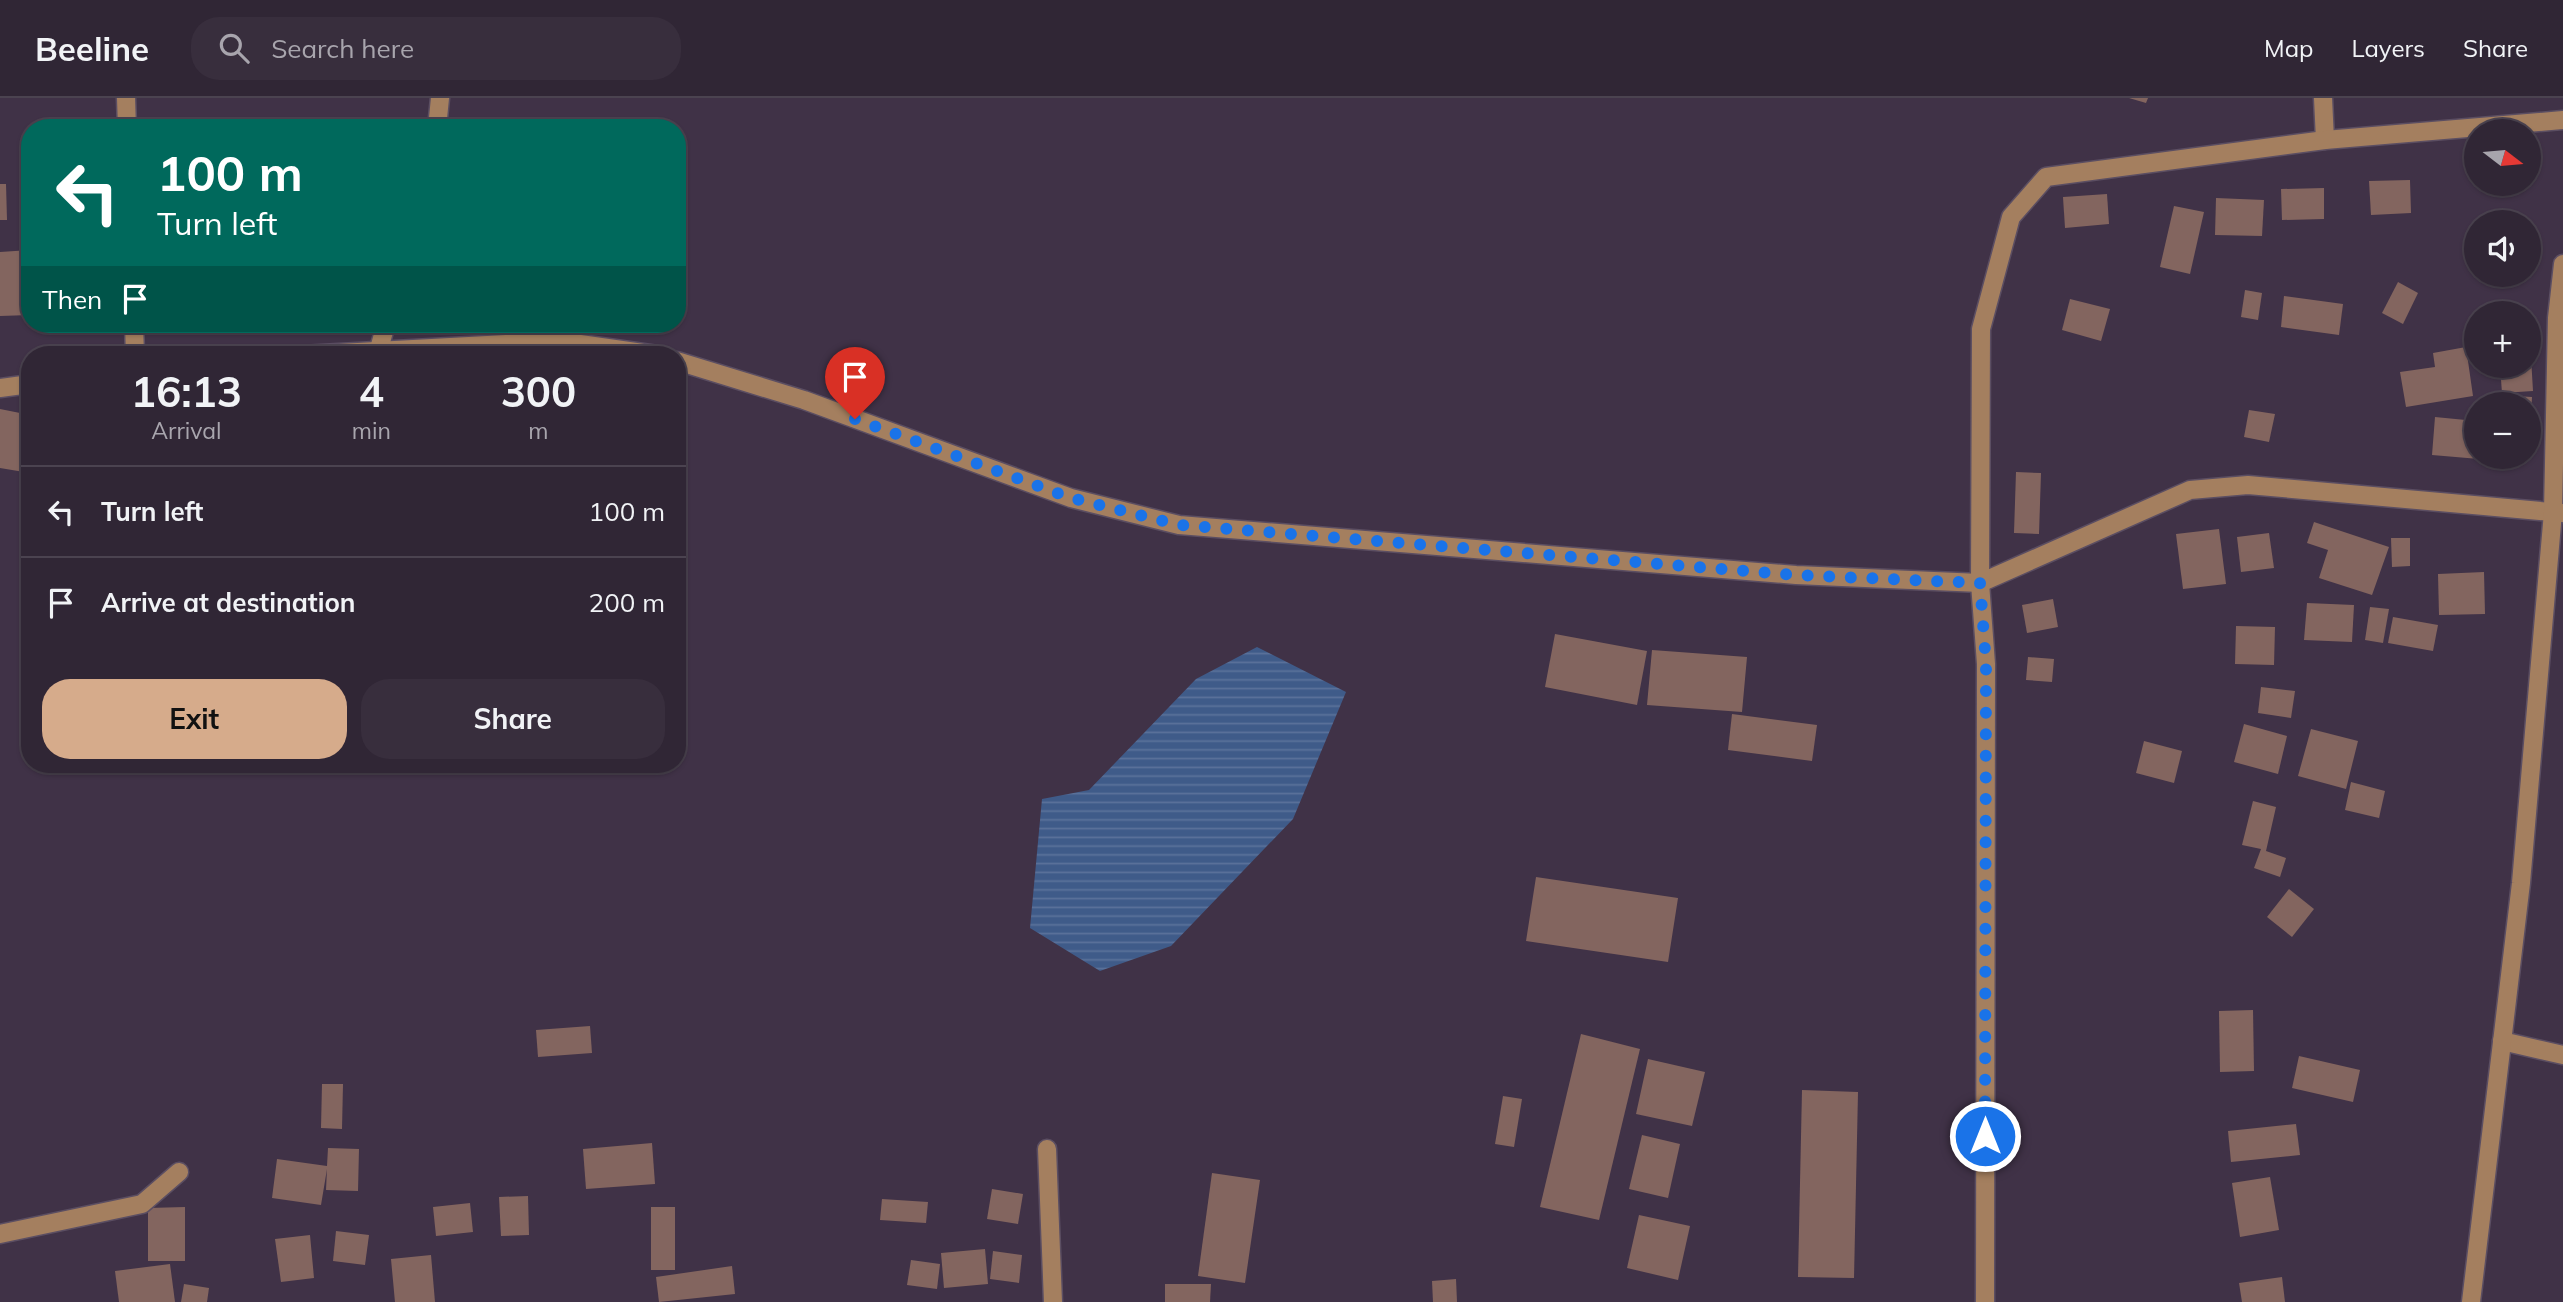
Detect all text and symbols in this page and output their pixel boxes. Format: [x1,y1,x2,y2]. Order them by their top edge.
search box [191,17,681,80]
text: Beeline [35,28,149,69]
icon: search [215,29,253,67]
text: Search here [271,32,414,65]
text: Map [2264,33,2313,63]
text: Layers [2351,33,2425,63]
text: Share [2463,33,2528,63]
north arrow [2464,119,2541,196]
map controls [2464,119,2541,469]
text: 100 m [157,142,303,203]
icon: left [42,147,133,238]
text: Turn left [157,203,277,243]
button: sound [2464,210,2541,287]
icon: arrive [116,280,154,318]
text: Then [42,283,102,316]
button: + [2464,301,2541,378]
pin [825,347,885,419]
icon: arrive [836,358,874,396]
text: 16:13 [131,365,242,418]
text: 4 [359,365,384,418]
text: 300 [501,365,576,418]
button: − [2464,392,2541,469]
text: Arrival [151,416,222,445]
text: min [352,416,391,445]
text: m [528,416,549,445]
icon: left [42,493,80,531]
text: Turn left [101,495,203,528]
text: 100 m [589,495,665,528]
icon: arrive [42,584,80,622]
text: Arrive at destination [101,586,356,619]
text: 200 m [589,586,665,619]
button: Exit [42,679,347,759]
button: Share [361,679,665,759]
position arrow [1948,1099,2022,1173]

